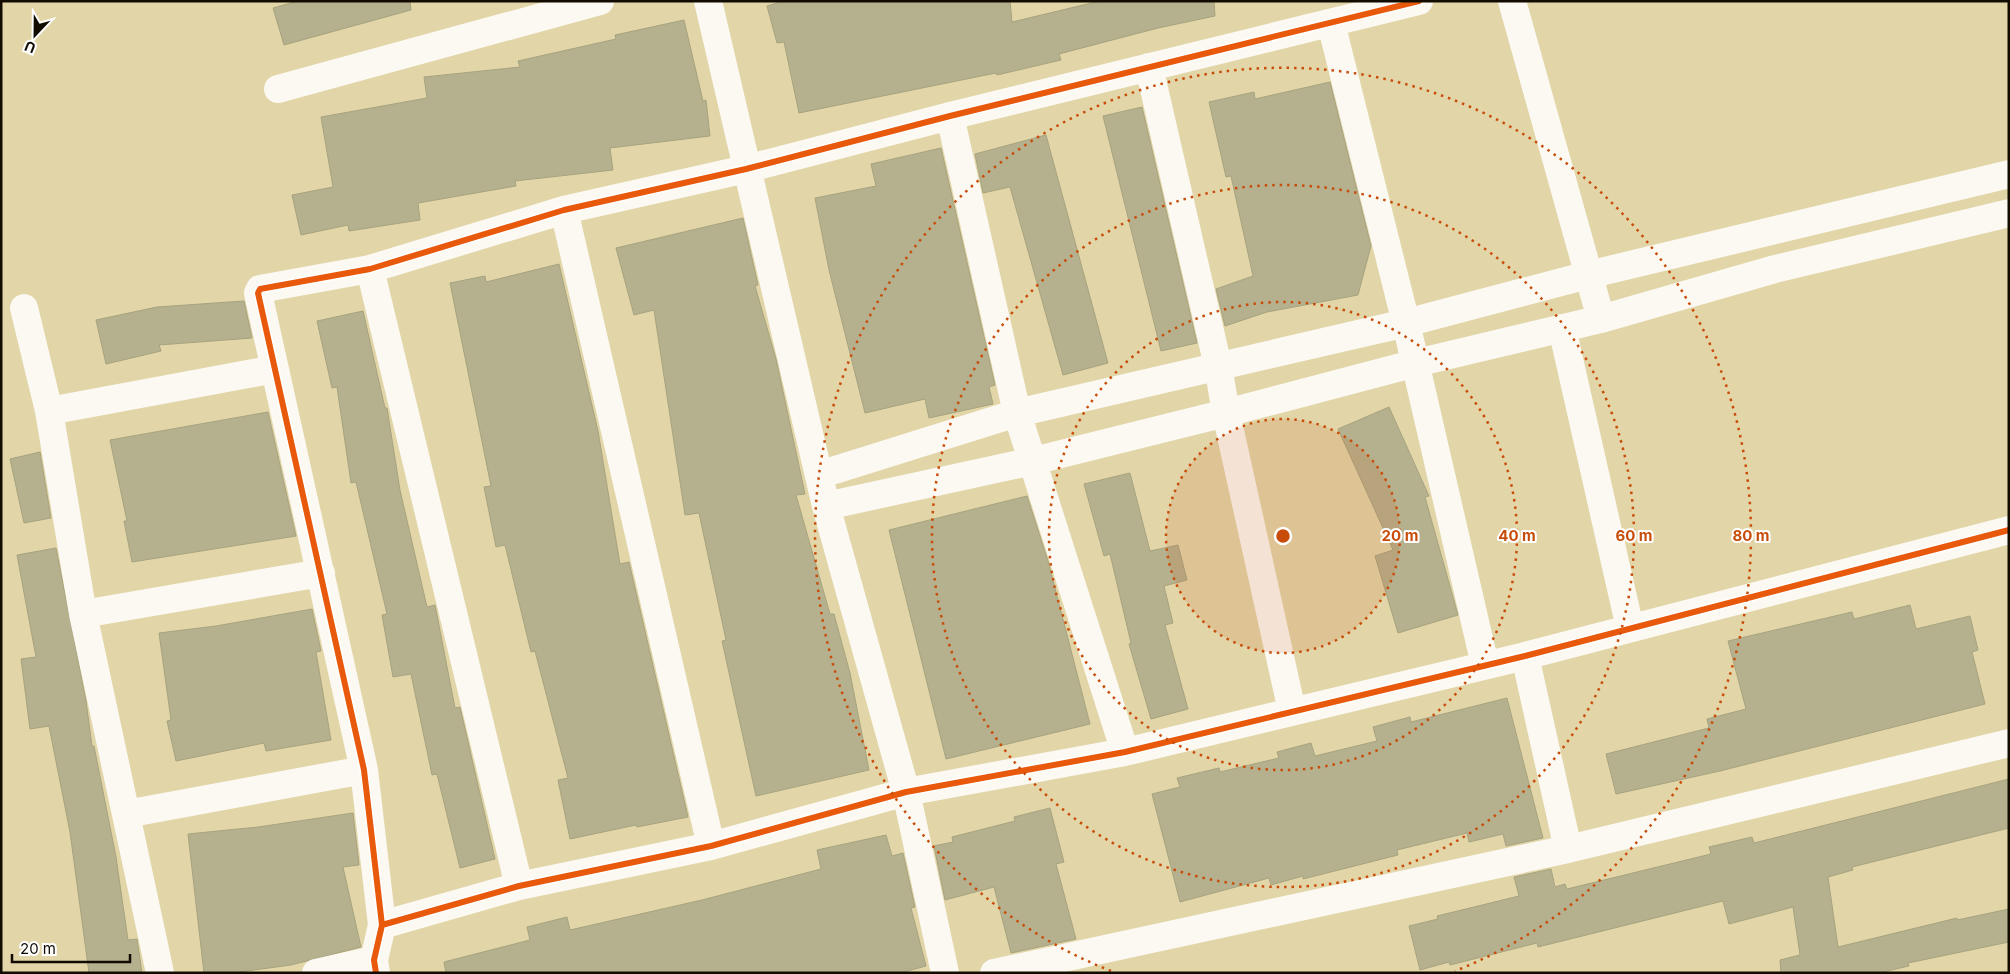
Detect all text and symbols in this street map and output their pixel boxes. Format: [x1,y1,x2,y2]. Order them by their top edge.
north arrow [10,10,60,60]
text: U [22,38,38,57]
text: 20 m [1382,526,1418,545]
text: 40 m [1498,526,1536,545]
text: 60 m [1615,526,1653,545]
text: 80 m [1732,526,1770,545]
centre of rings [1274,527,1292,545]
scale bar [12,932,130,964]
text: 20 m [20,939,56,958]

